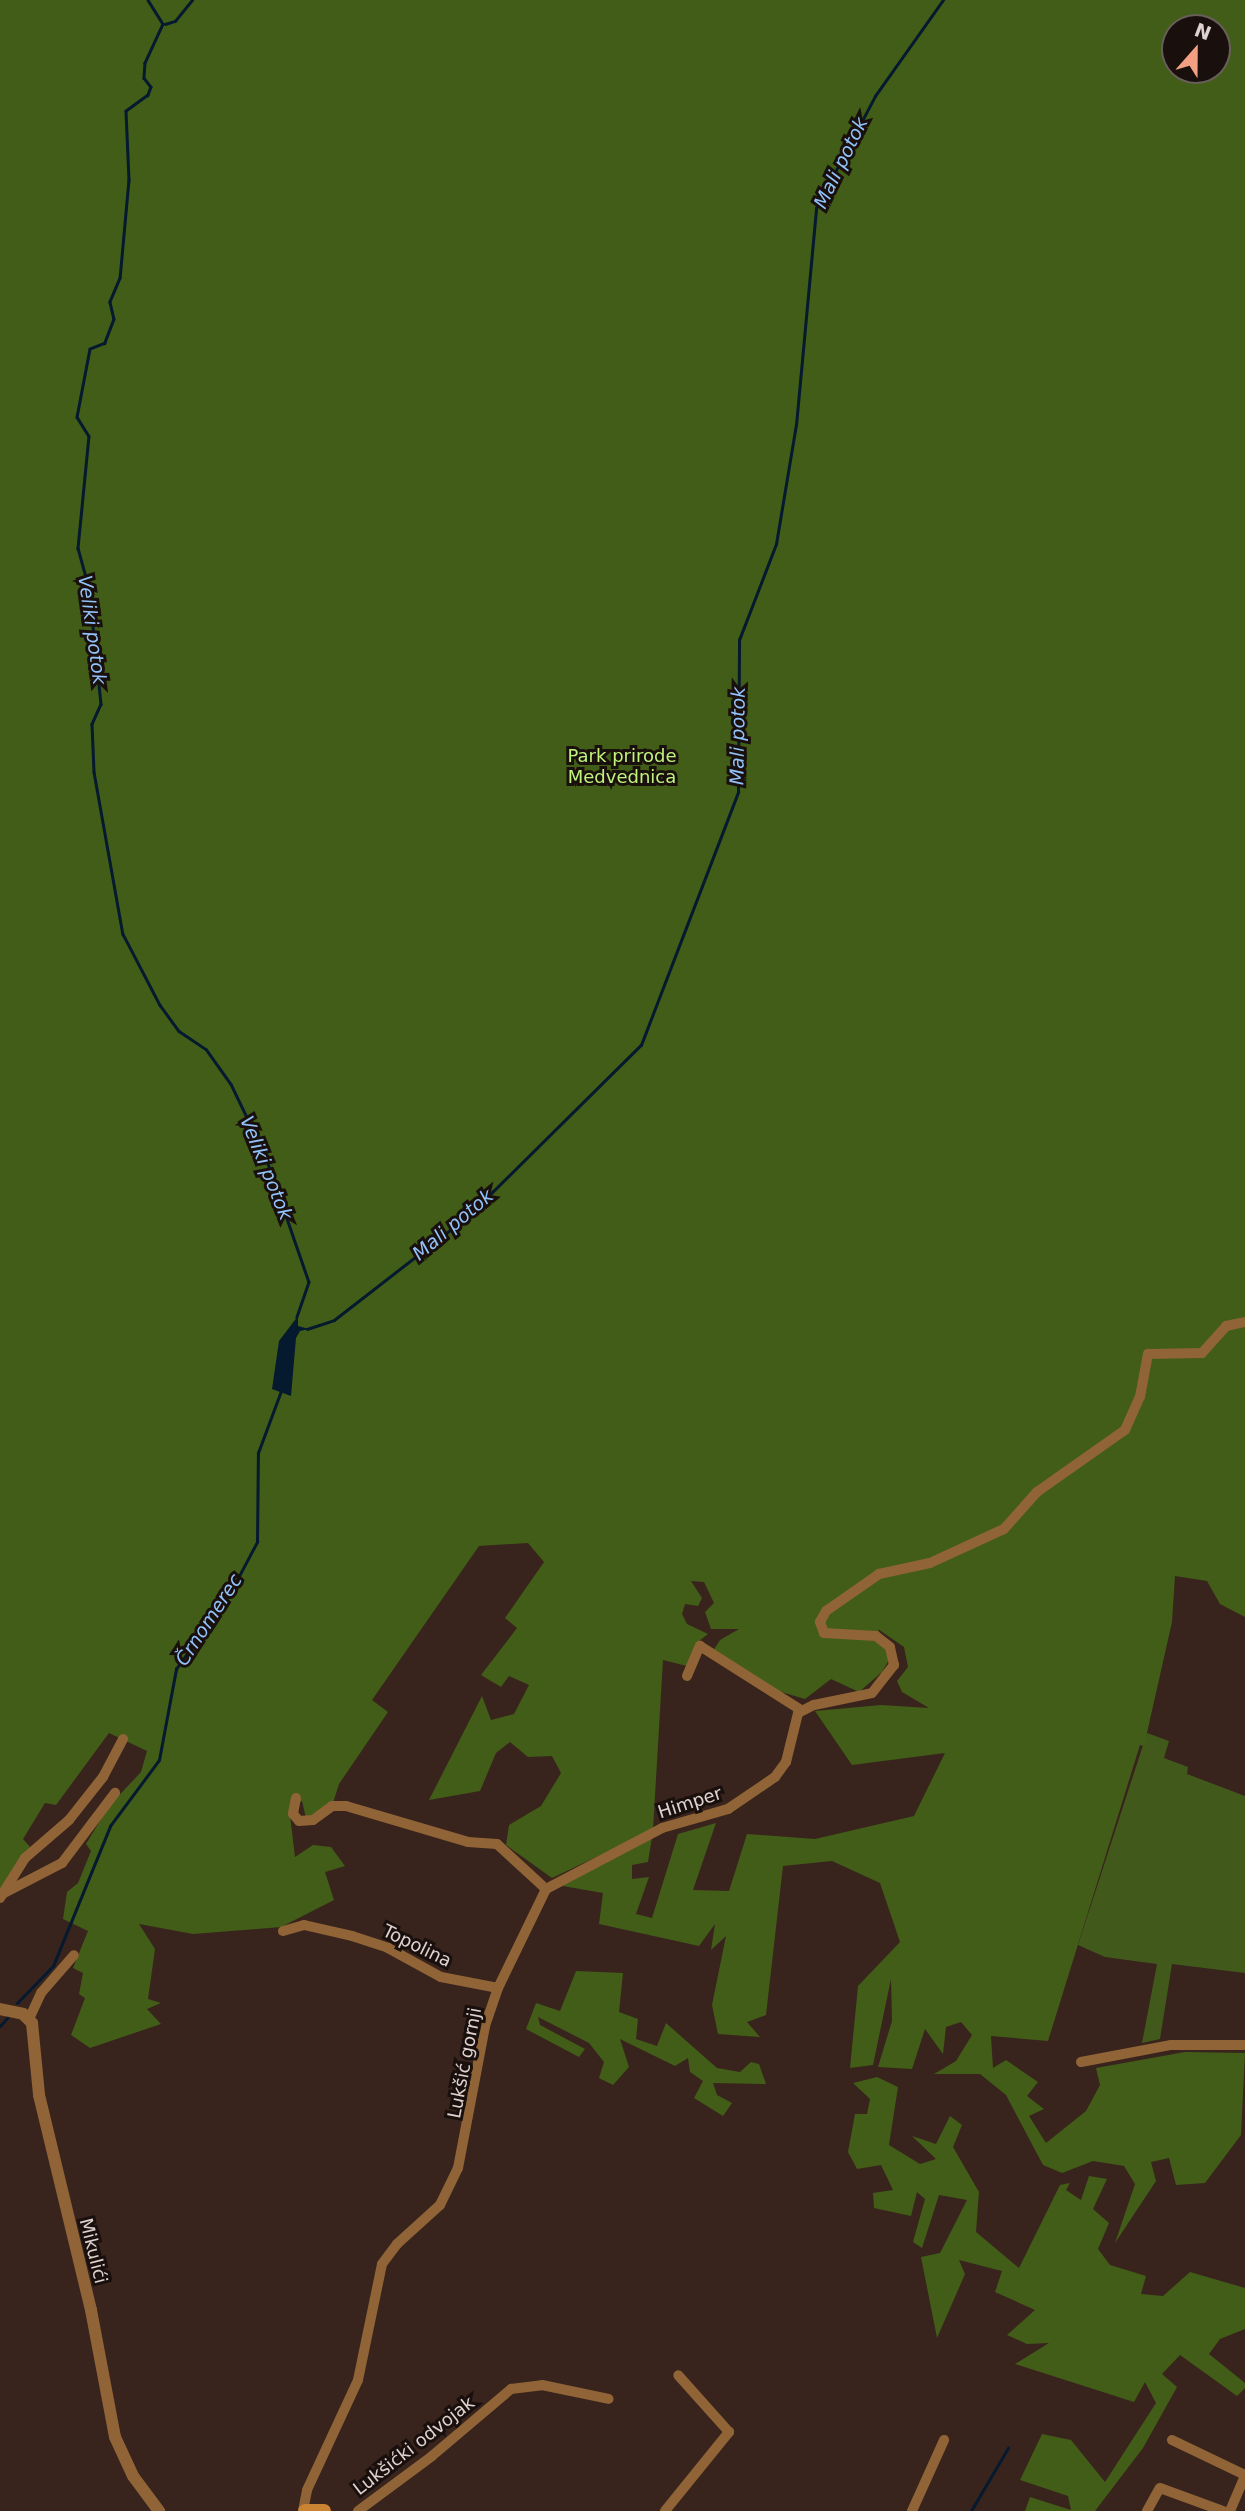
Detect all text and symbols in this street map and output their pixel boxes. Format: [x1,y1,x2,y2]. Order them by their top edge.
north arrow [1161,14,1231,84]
text: N [1191,18,1214,44]
water label: Mali potok [809,114,873,212]
water label: Veliki potok [73,574,111,686]
water label: Mali potok [726,687,750,785]
park label: Park prirode Medvednica [568,746,676,788]
water label: Veliki potok [235,1113,297,1223]
water label: Mali potok [408,1185,498,1265]
water label: Črnomerec [171,1570,247,1670]
street label: Himper [655,1783,725,1823]
street label: Topolina [379,1920,455,1972]
street label: Lukšić gornji [444,2006,486,2120]
street label: Mikulići [74,2216,112,2286]
street label: Lukšićki odvojak [349,2392,479,2500]

